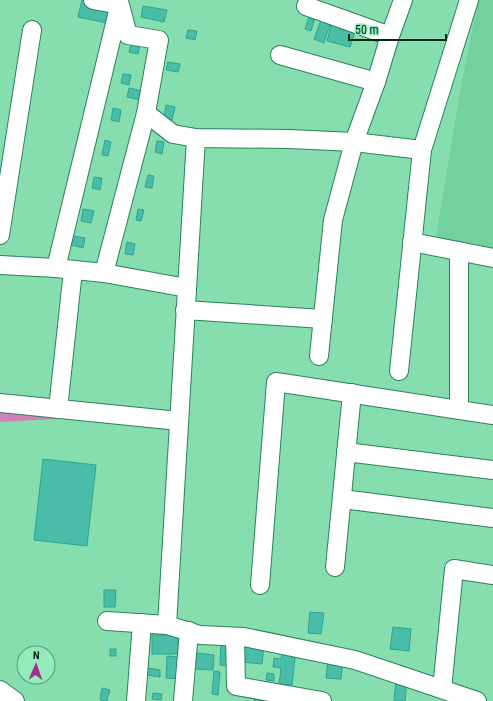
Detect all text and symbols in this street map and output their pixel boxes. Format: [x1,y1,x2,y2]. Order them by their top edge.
scale bar [349,16,446,42]
text: 50 m [355,23,379,37]
north arrow [16,645,56,685]
text: N [33,649,40,662]

